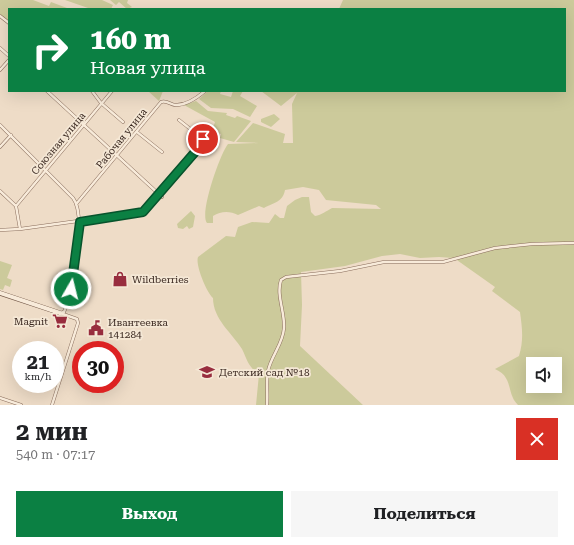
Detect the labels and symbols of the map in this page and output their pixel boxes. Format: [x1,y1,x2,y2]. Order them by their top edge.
street label: Рабочая улица [94,106,149,171]
street label: Союзная улица [29,110,88,177]
pin [186,122,220,156]
position arrow [50,268,92,310]
shop icon: Wildberries [111,270,129,288]
place label: Wildberries [132,274,189,285]
supermarket icon: Magnit [51,312,69,330]
place label: Magnit [14,316,48,327]
place label: Ивантеевка 141284 [108,317,168,340]
public building icon: Ивантеевка 141284 [87,319,105,337]
speed limit sign: 30 [72,341,124,393]
school or university icon: Детский сад №18 [198,363,216,381]
place label: Детский сад №18 [219,367,310,378]

